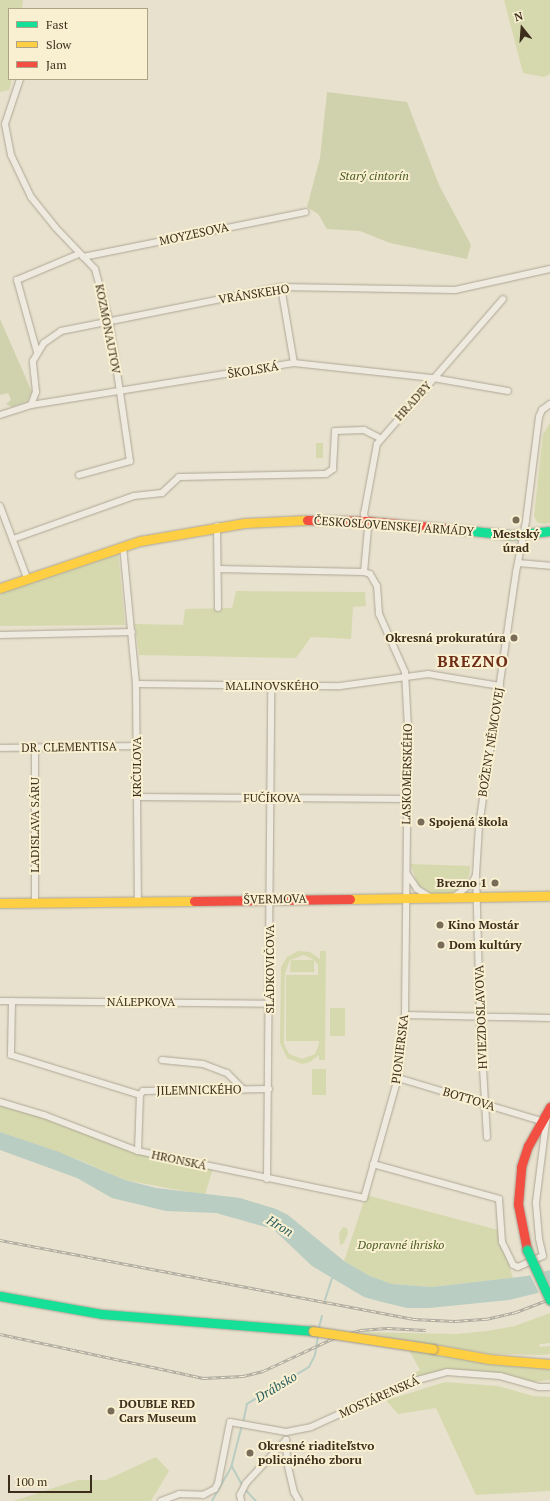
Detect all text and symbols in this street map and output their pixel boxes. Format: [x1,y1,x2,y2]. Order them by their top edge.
legend [8,8,148,80]
north arrow [502,8,542,48]
text: N [512,9,525,24]
text: Fast [46,17,68,32]
text: Slow [46,37,71,52]
text: Jam [46,57,67,72]
park label: Starý cintorín [339,169,409,183]
street label: MOYZESOVA [158,220,230,248]
street label: VRÁNSKEHO [218,281,290,307]
street label: KOZMONAUTOV [92,283,124,375]
street label: ŠKOLSKÁ [227,359,279,381]
street label: HRADBY [392,378,434,424]
street label: ČESKOSLOVENSKEJ ARMÁDY [313,513,475,539]
marker: Mestský úrad [511,515,521,525]
place label: Mestský úrad [493,527,539,555]
place label: Okresná prokuratúra [385,631,506,645]
marker: Okresná prokuratúra [509,633,519,643]
district label: BREZNO [437,651,509,671]
street label: MALINOVSKÉHO [225,679,319,693]
street label: BOŽENY NĚMCOVEJ [475,686,507,798]
street label: LASKOMERSKÉHO [399,723,415,825]
street label: KRČULOVA [130,737,144,797]
street label: DR. CLEMENTISA [21,739,117,755]
street label: LADISLAVA SÁRU [28,777,42,873]
street label: FUČÍKOVA [243,791,301,805]
place label: Spojená škola [429,815,508,829]
marker: Spojená škola [416,817,426,827]
place label: Brezno 1 [437,876,487,890]
marker: Brezno 1 [490,878,500,888]
street label: ŠVERMOVA [243,891,307,907]
place label: Kino Mostár [448,918,519,932]
marker: Kino Mostár [435,920,445,930]
street label: SLÁDKOVIČOVA [263,925,277,1013]
place label: Dom kultúry [449,938,522,952]
marker: Dom kultúry [436,940,446,950]
street label: HVIEZDOSLAVOVA [472,965,490,1069]
street label: NÁLEPKOVA [107,995,175,1009]
street label: PIONIERSKA [389,1013,411,1085]
street label: JILEMNICKÉHO [156,1082,242,1098]
street label: BOTTOVA [441,1084,497,1114]
street label: HRONSKÁ [150,1147,208,1173]
water label: Hron [264,1212,296,1240]
park label: Dopravné ihrisko [358,1238,444,1252]
water label: Drábsko [252,1368,300,1406]
street label: MOSTÁRENSKÁ [337,1373,421,1421]
place label: DOUBLE RED Cars Museum [119,1397,196,1425]
marker: DOUBLE RED Cars Museum [106,1406,116,1416]
place label: Okresné riaditeľstvo policajného zboru [258,1439,374,1467]
marker: Okresné riaditeľstvo policajného zboru [245,1448,255,1458]
scale bar [10,1467,94,1493]
text: 100 m [15,1474,47,1489]

